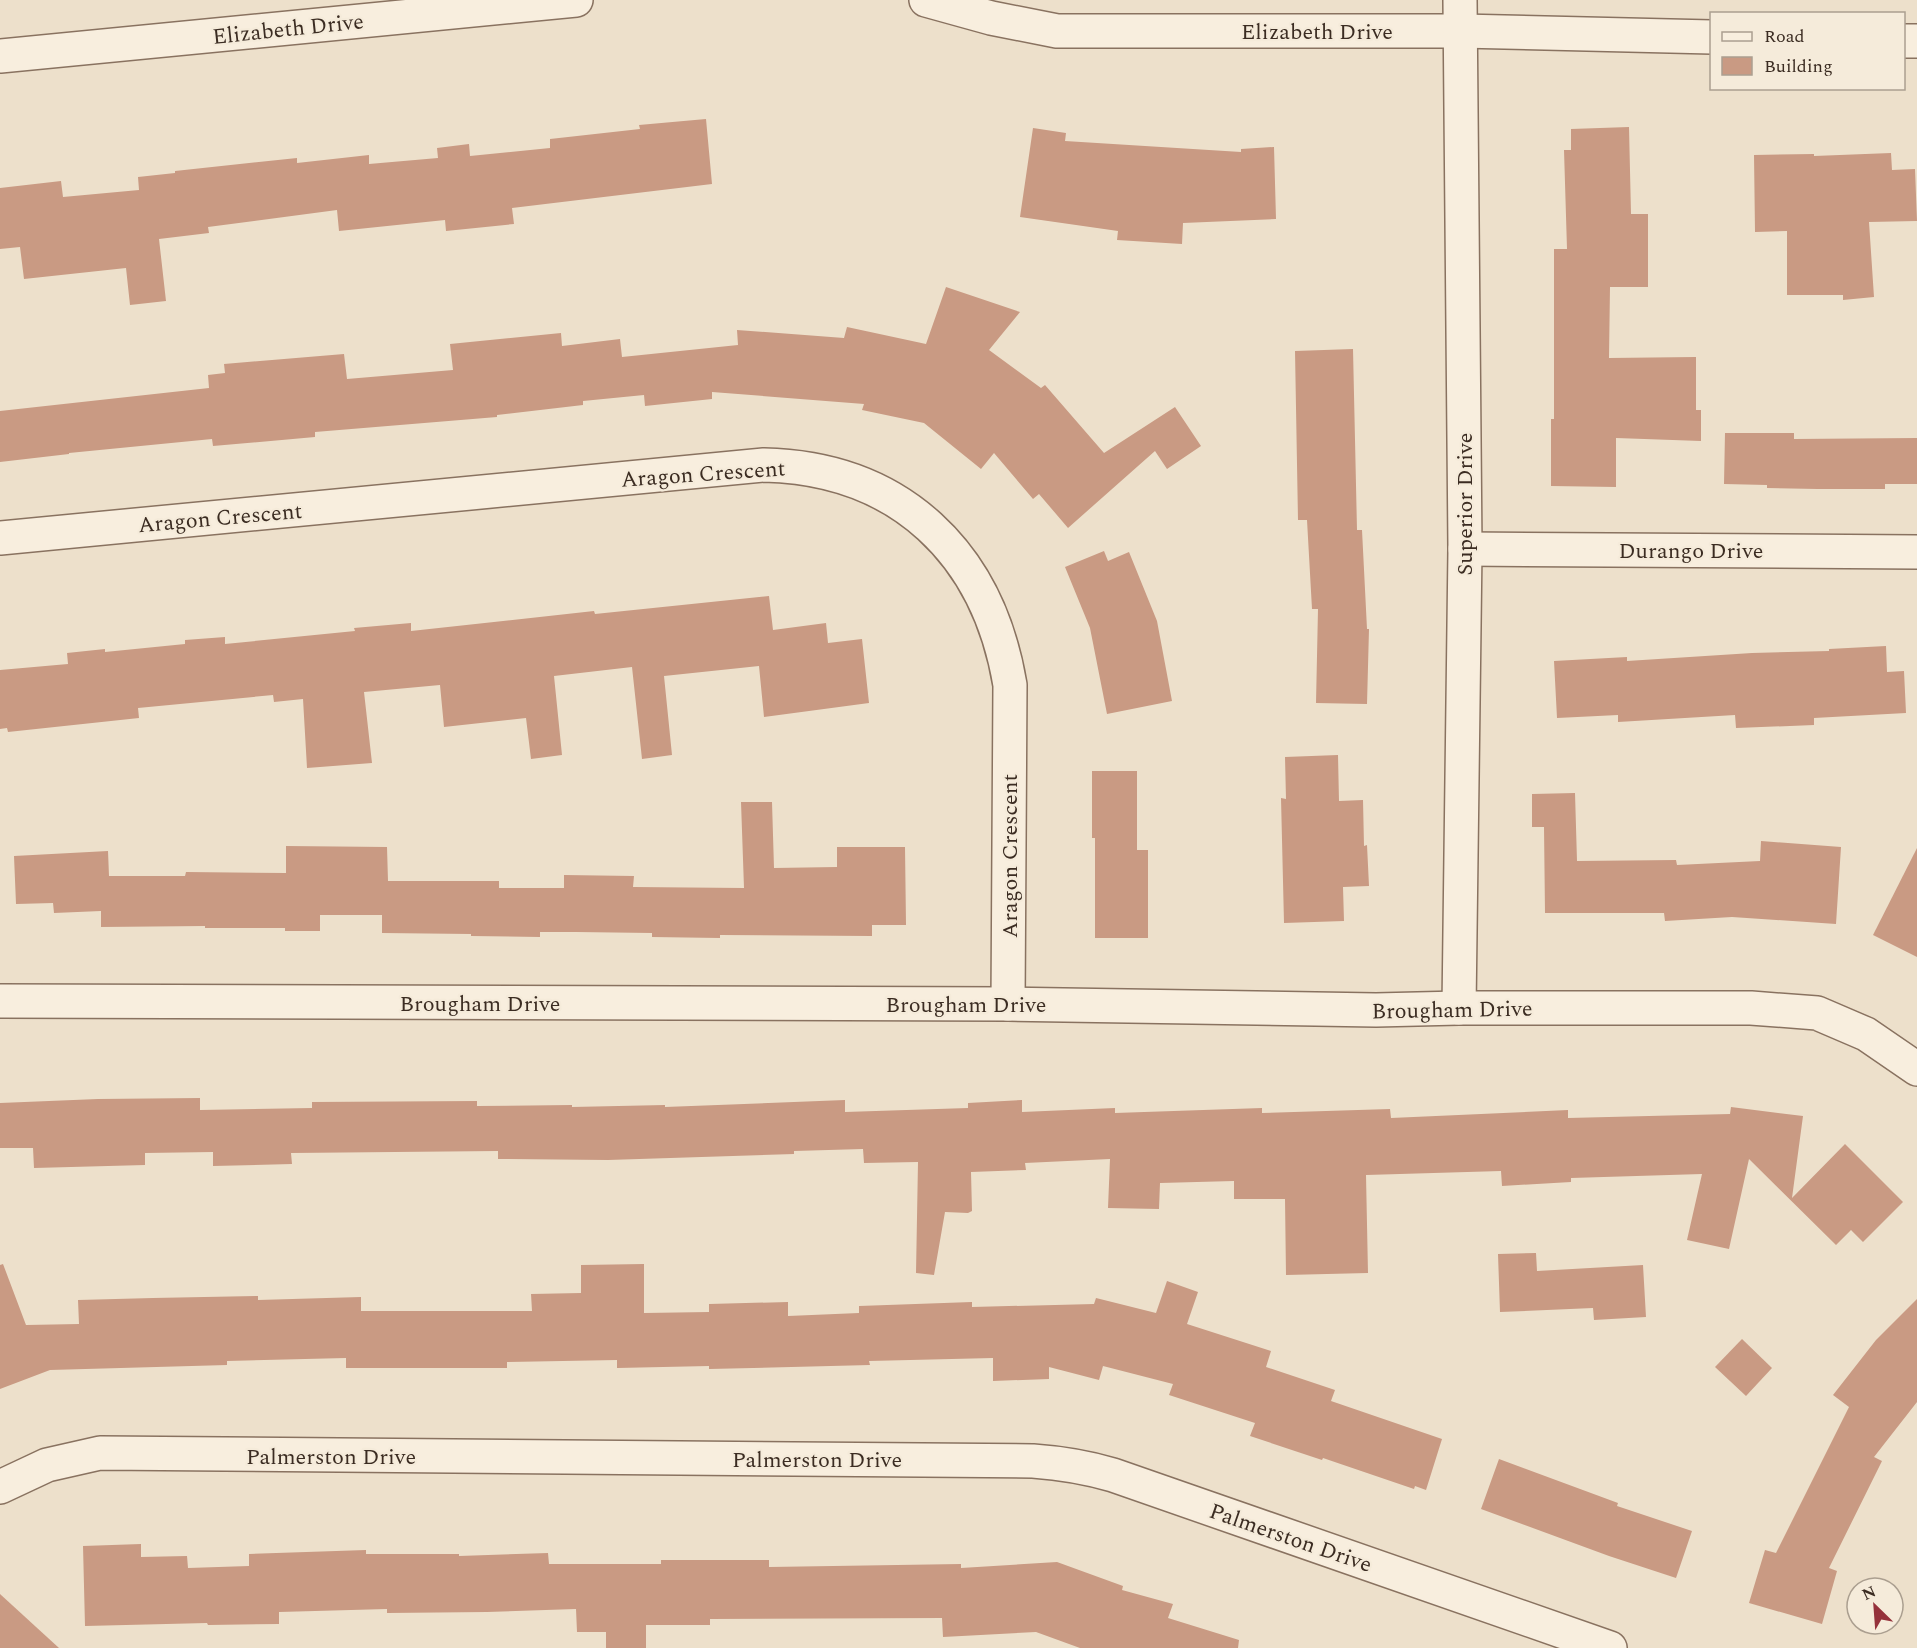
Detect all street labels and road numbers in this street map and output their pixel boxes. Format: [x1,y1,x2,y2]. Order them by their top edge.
street label: Elizabeth Drive [211,5,365,54]
street label: Elizabeth Drive [1241,16,1393,49]
street label: Superior Drive [1449,433,1482,575]
street label: Aragon Crescent [620,452,787,497]
street label: Aragon Crescent [137,495,304,542]
street label: Durango Drive [1619,535,1763,568]
street label: Aragon Crescent [994,773,1027,938]
street label: Brougham Drive [400,988,560,1021]
street label: Brougham Drive [886,989,1046,1022]
street label: Brougham Drive [1371,993,1533,1028]
street label: Palmerston Drive [246,1441,416,1474]
street label: Palmerston Drive [732,1444,902,1477]
street label: Palmerston Drive [1205,1495,1376,1582]

